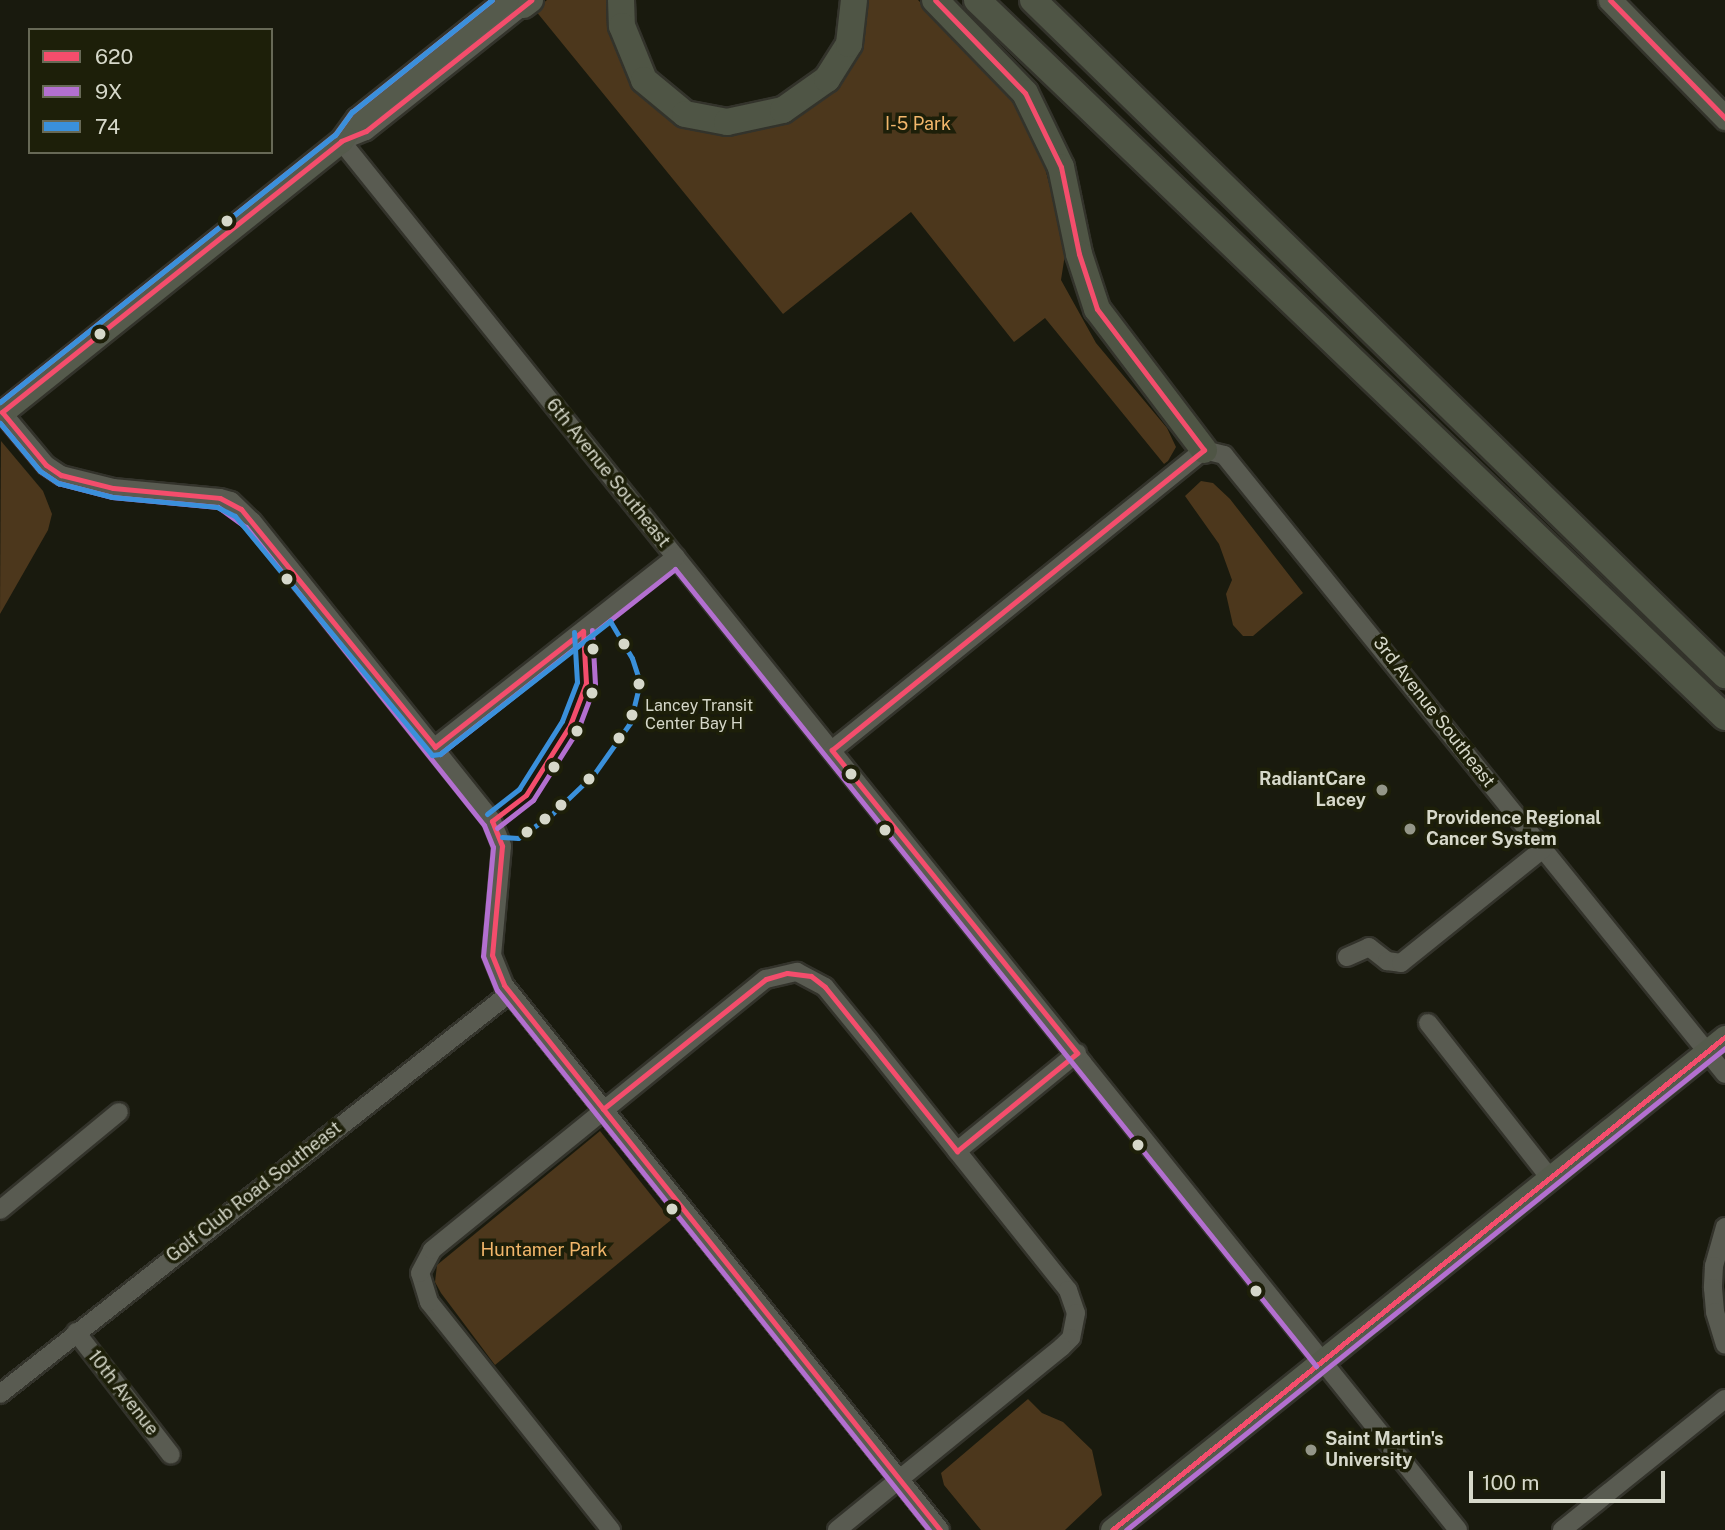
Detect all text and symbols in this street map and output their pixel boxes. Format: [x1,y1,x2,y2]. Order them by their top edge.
legend [28,28,273,154]
text: 620 [95,44,133,69]
text: 9X [95,79,123,104]
park label: I-5 Park [885,113,951,135]
text: 74 [95,114,120,139]
unlabelled marker [220,214,234,228]
unlabelled marker [93,327,107,341]
street label: 6th Avenue Southeast [541,394,675,552]
unlabelled marker [280,572,294,586]
street label: 3rd Avenue Southeast [1368,632,1500,792]
unlabelled marker [617,637,631,651]
unlabelled marker [586,642,600,656]
unlabelled marker [632,677,646,691]
unlabelled marker [585,686,599,700]
place label: Lancey Transit Center Bay H [645,696,753,734]
marker: Lancey Transit Center Bay H [625,708,639,722]
unlabelled marker [570,724,584,738]
unlabelled marker [612,731,626,745]
unlabelled marker [547,760,561,774]
unlabelled marker [844,767,858,781]
place label: RadiantCare Lacey [1259,769,1366,812]
unlabelled marker [582,772,596,786]
marker: RadiantCare Lacey [1372,780,1392,800]
unlabelled marker [554,798,568,812]
place label: Providence Regional Cancer System [1426,808,1601,850]
unlabelled marker [538,812,552,826]
marker: Providence Regional Cancer System [1400,819,1420,839]
unlabelled marker [878,823,892,837]
unlabelled marker [520,825,534,839]
street label: Golf Club Road Southeast [162,1117,346,1267]
unlabelled marker [1131,1138,1145,1152]
unlabelled marker [665,1202,679,1216]
park label: Huntamer Park [481,1239,607,1261]
unlabelled marker [1249,1284,1263,1298]
street label: 10th Avenue [83,1346,163,1440]
place label: Saint Martin's University [1325,1429,1443,1472]
marker: Saint Martin's University [1303,1442,1319,1458]
scale bar [1473,1456,1669,1500]
text: 100 m [1482,1470,1539,1495]

